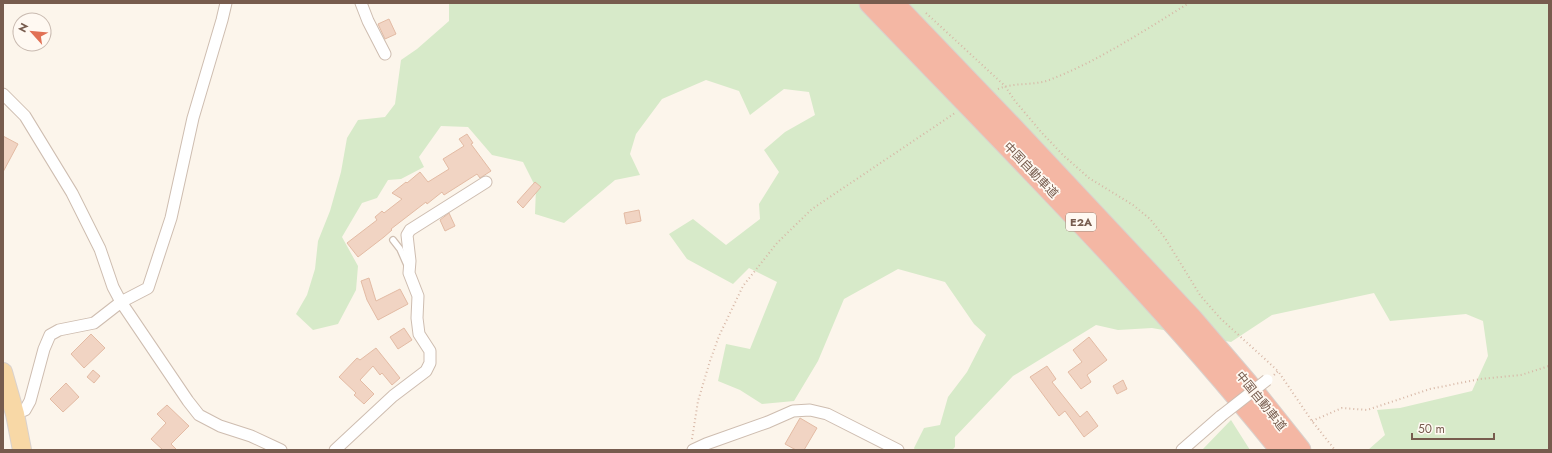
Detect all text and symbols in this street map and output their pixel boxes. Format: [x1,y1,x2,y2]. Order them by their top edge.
north arrow [12,12,52,52]
text: N [14,20,32,35]
street label: 中国自動車道 [1000,138,1062,202]
road number: E2A [1066,213,1096,231]
street label: 中国自動車道 [1231,367,1291,435]
scale bar [1412,415,1494,441]
text: 50 m [1418,420,1445,438]

